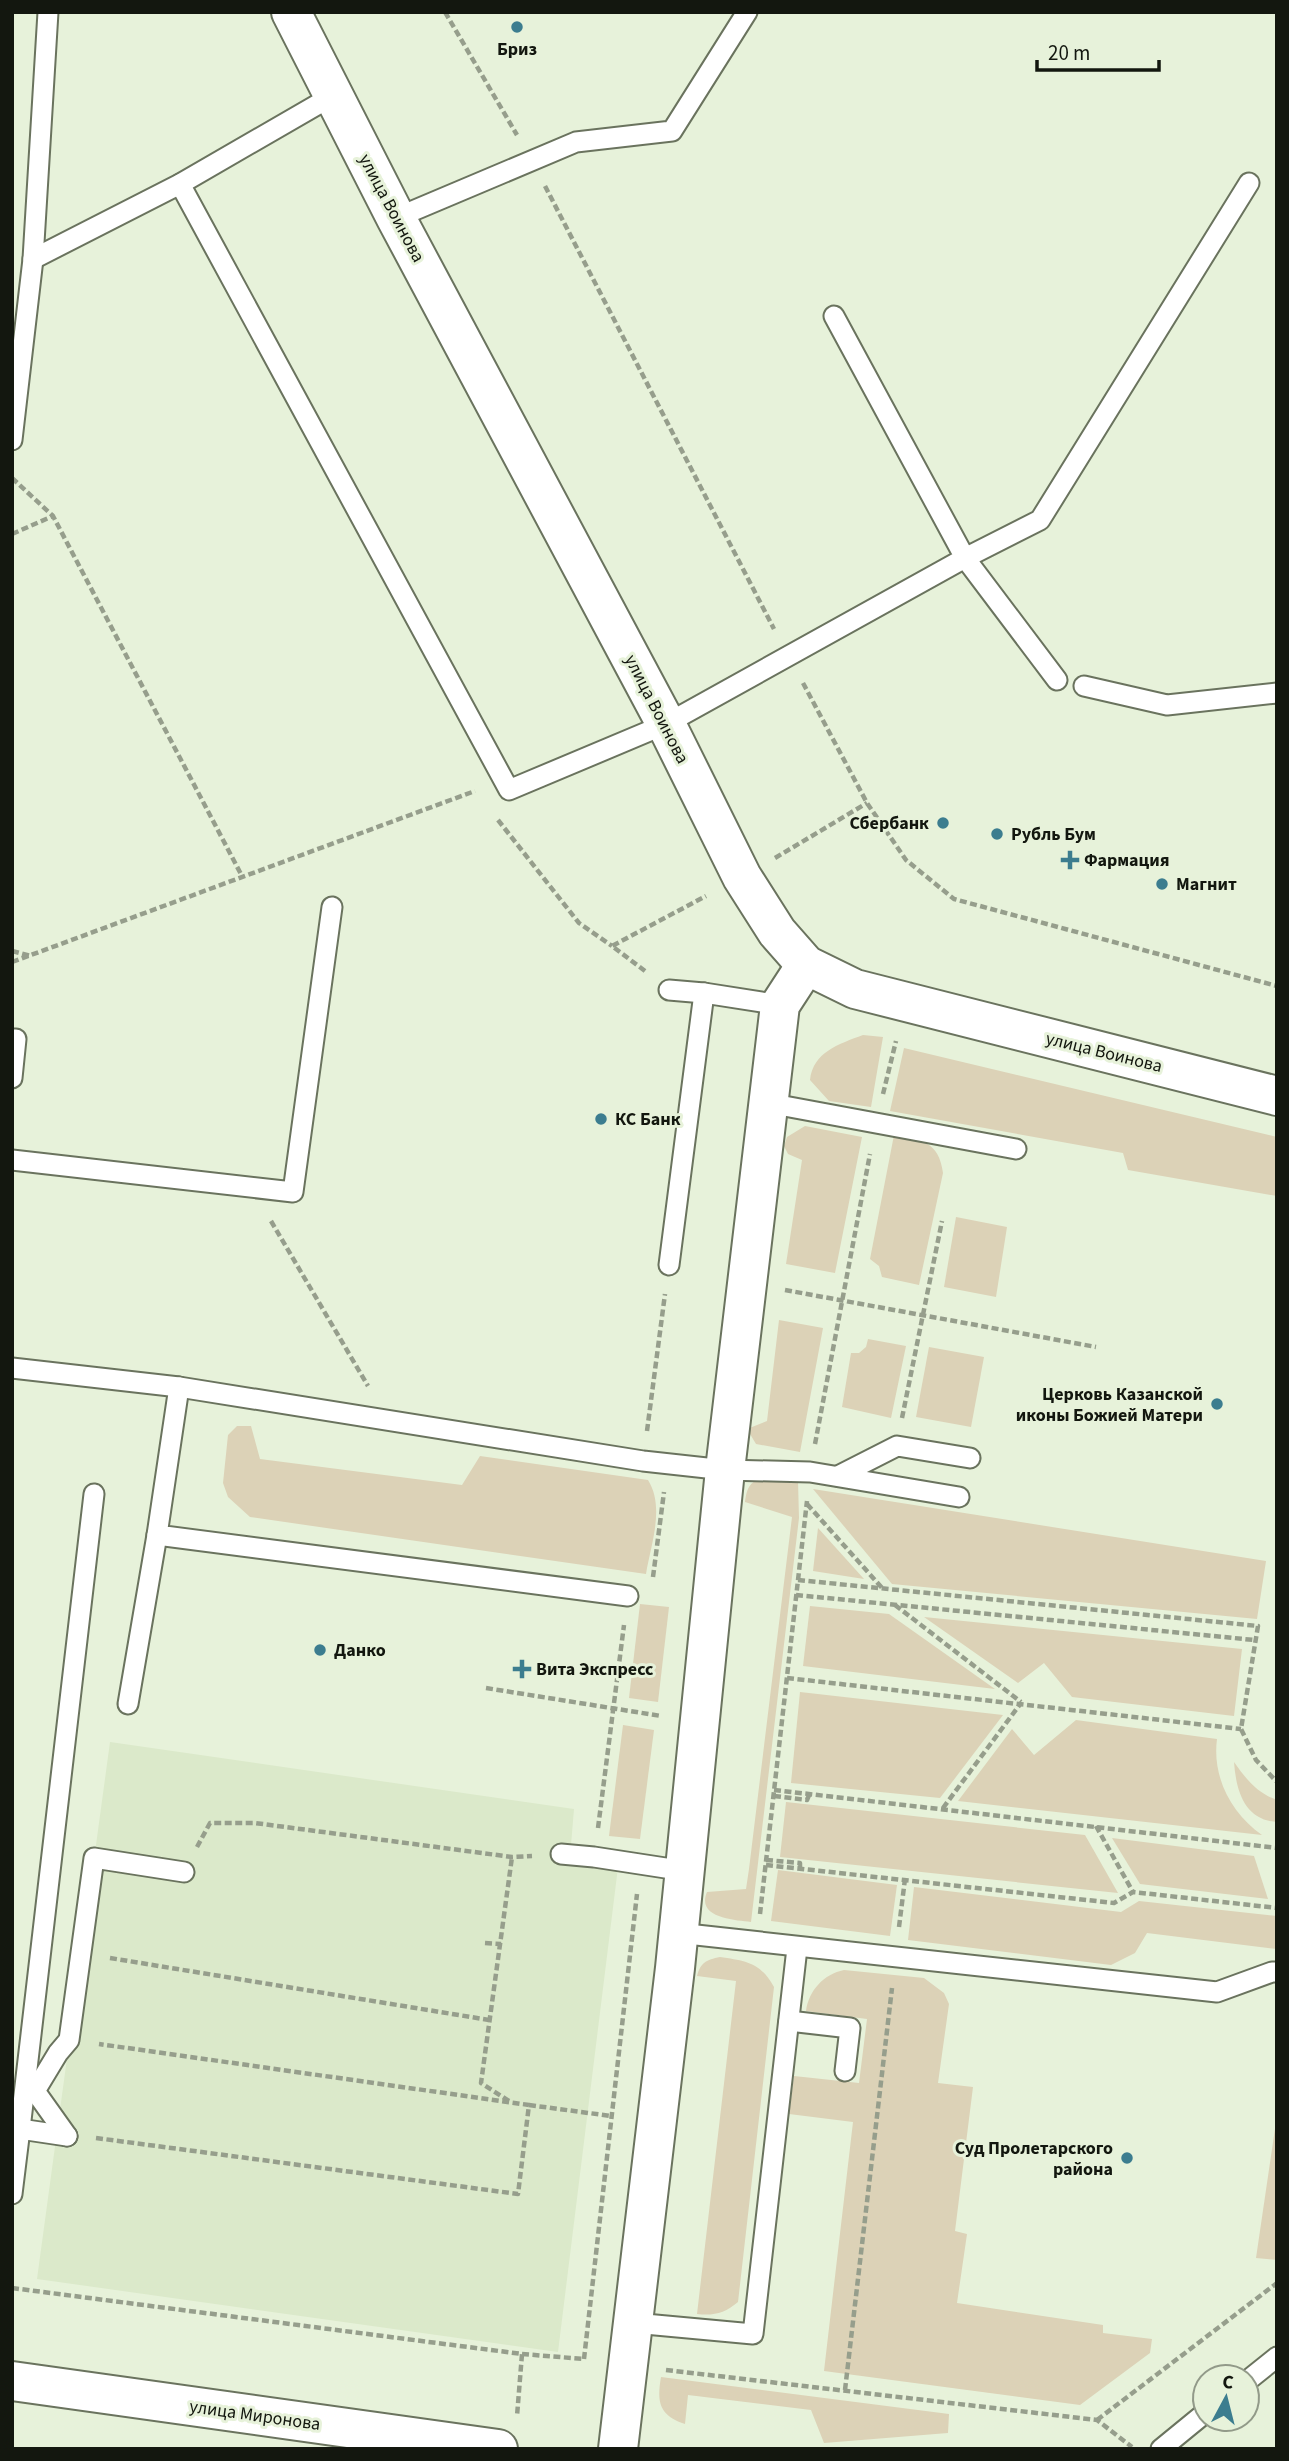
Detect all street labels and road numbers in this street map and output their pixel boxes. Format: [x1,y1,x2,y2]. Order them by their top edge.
street label: улица Воинова [352,150,431,267]
street label: улица Воинова [618,650,695,768]
street label: улица Воинова [1043,1026,1165,1079]
street label: улица Миронова [188,2394,322,2437]

